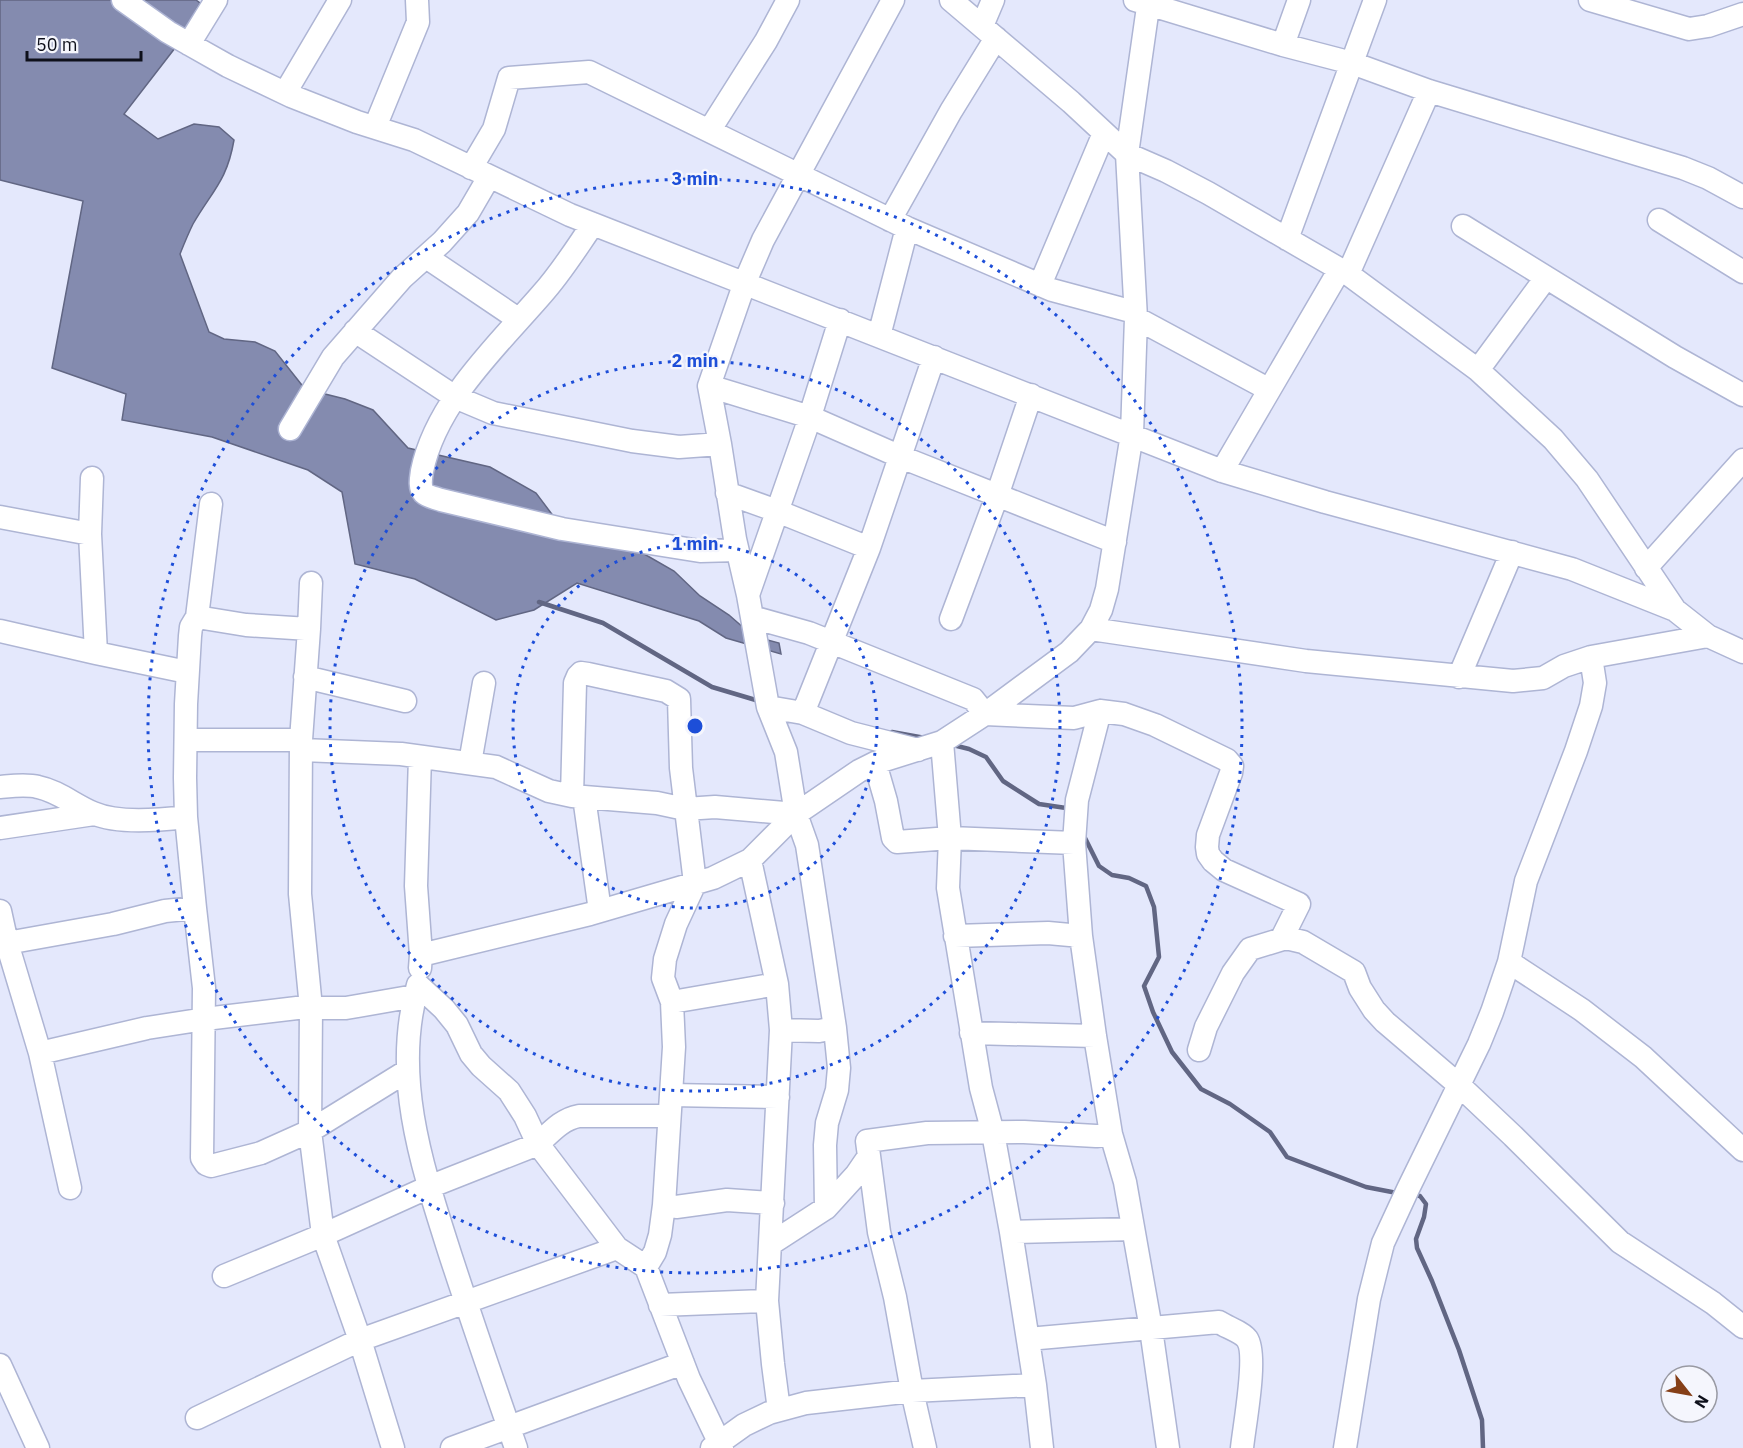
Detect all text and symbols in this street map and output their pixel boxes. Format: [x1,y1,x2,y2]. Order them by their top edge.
scale bar [27,24,141,62]
text: 50 m [36,33,78,56]
text: 3 min [671,167,719,190]
text: 2 min [671,349,719,372]
text: 1 min [671,532,719,555]
centre of rings [685,716,705,736]
north arrow [1659,1364,1719,1424]
text: N [1690,1392,1713,1412]

